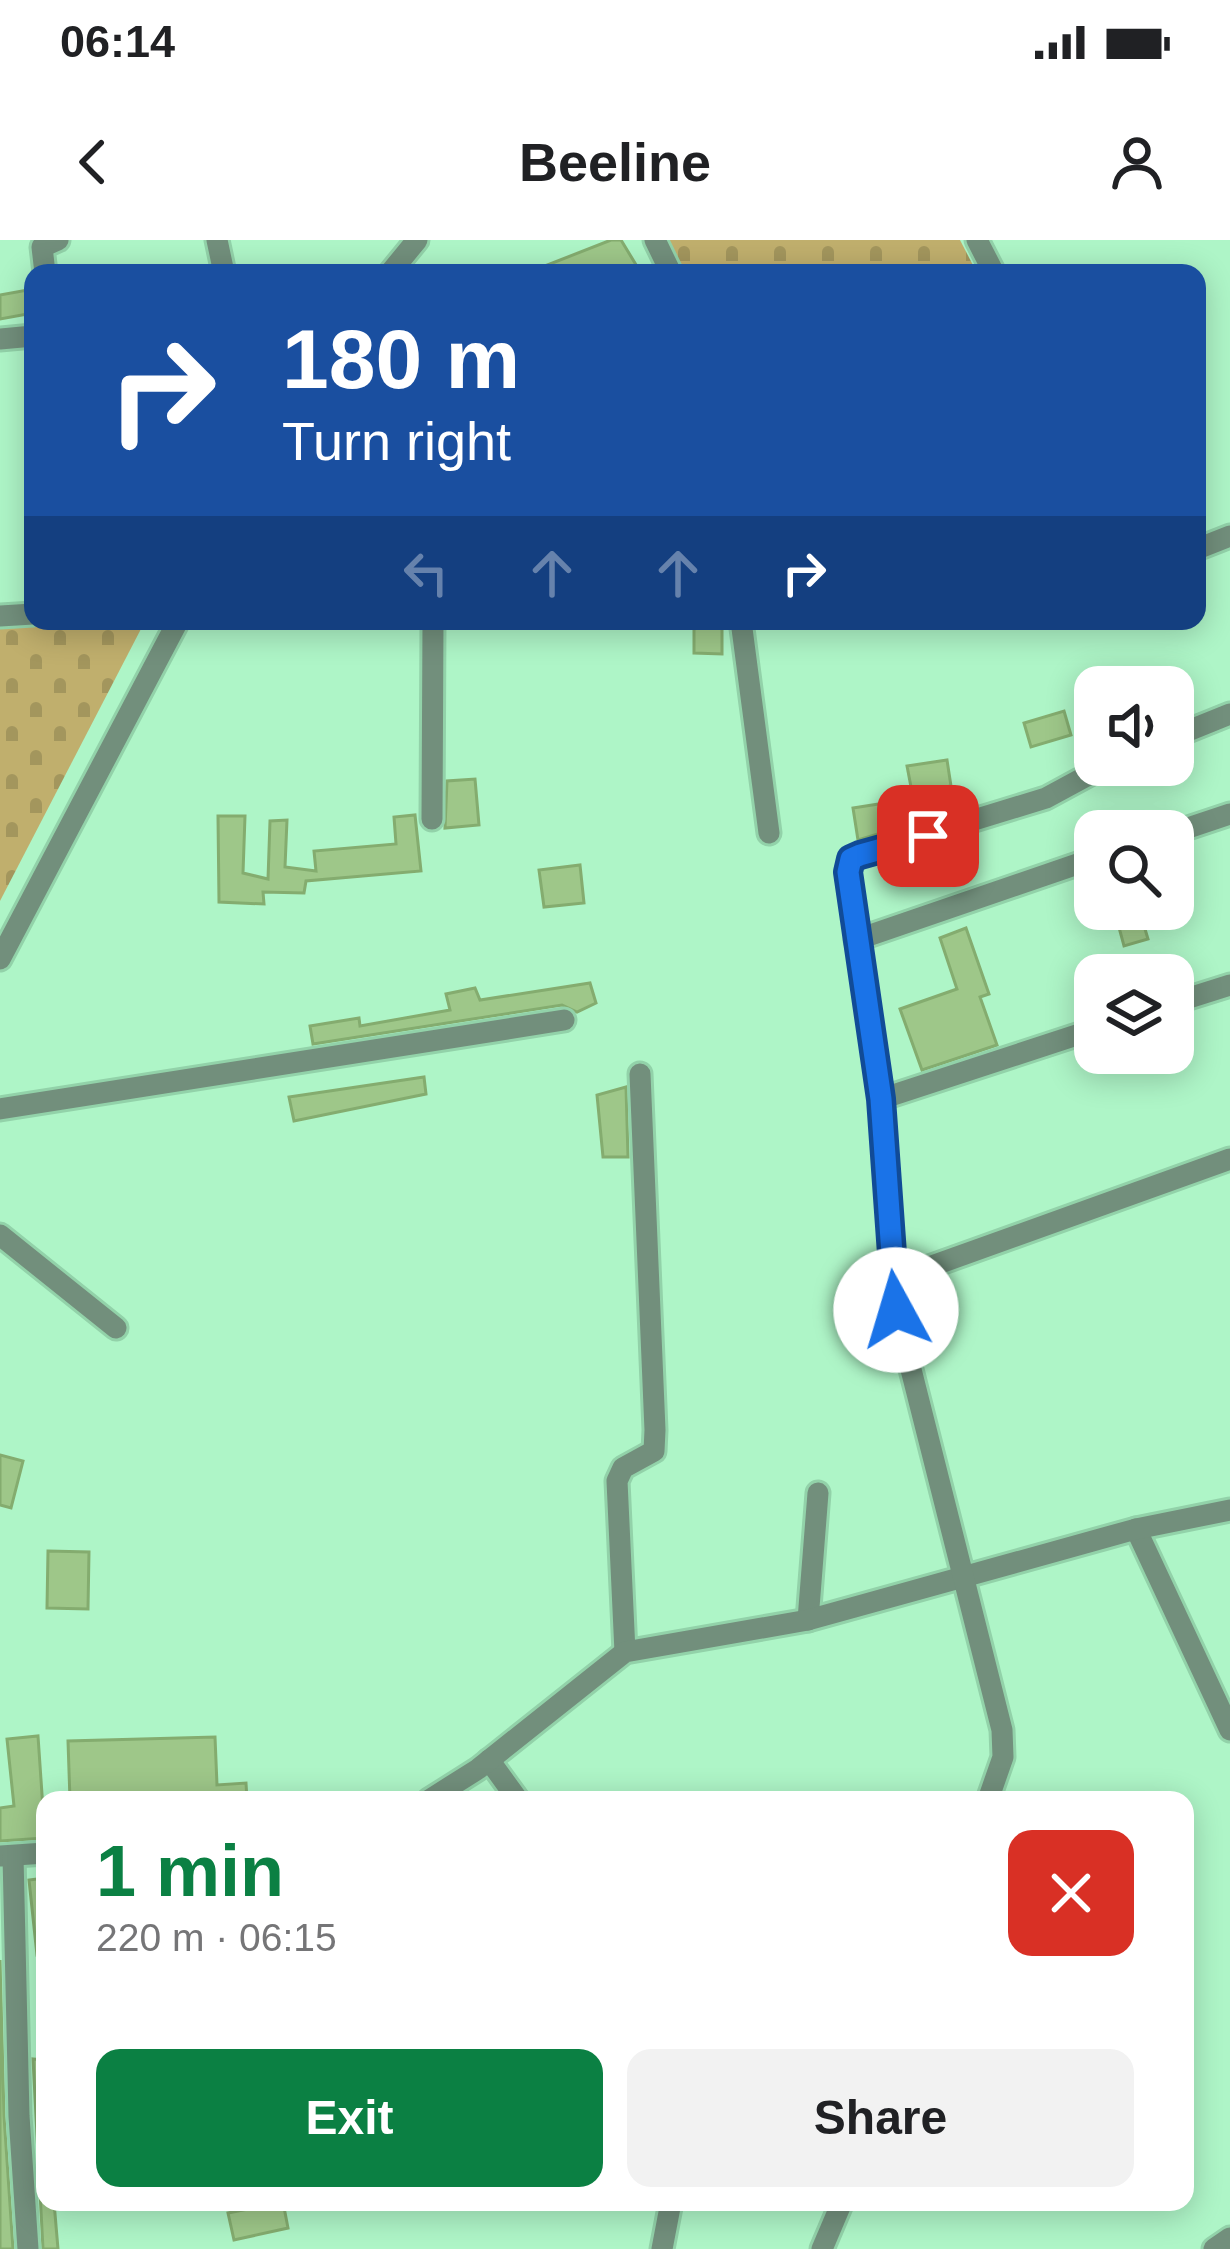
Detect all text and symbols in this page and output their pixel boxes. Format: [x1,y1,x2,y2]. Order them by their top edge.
text: 06:14 [60,16,175,67]
icon: back [60,129,126,195]
icon: person [1104,129,1170,195]
text: Beeline [519,132,711,192]
icon: right [84,312,240,468]
text: 180 m [282,312,520,406]
text: Turn right [282,411,511,471]
icon: left [393,540,459,606]
icon: ahead [519,540,585,606]
icon: ahead [645,540,711,606]
icon: right [771,540,837,606]
map controls [1074,666,1194,1074]
button: sound [1074,666,1194,786]
pin [877,785,979,887]
icon: arrive [895,803,961,869]
button: search [1074,810,1194,930]
button: layers [1074,954,1194,1074]
position arrow [833,1247,959,1373]
button: close [1008,1830,1134,1956]
text: 1 min [96,1831,284,1911]
text: 220 m · 06:15 [96,1916,337,1959]
button: Exit [96,2049,603,2187]
button: Share [627,2049,1134,2187]

